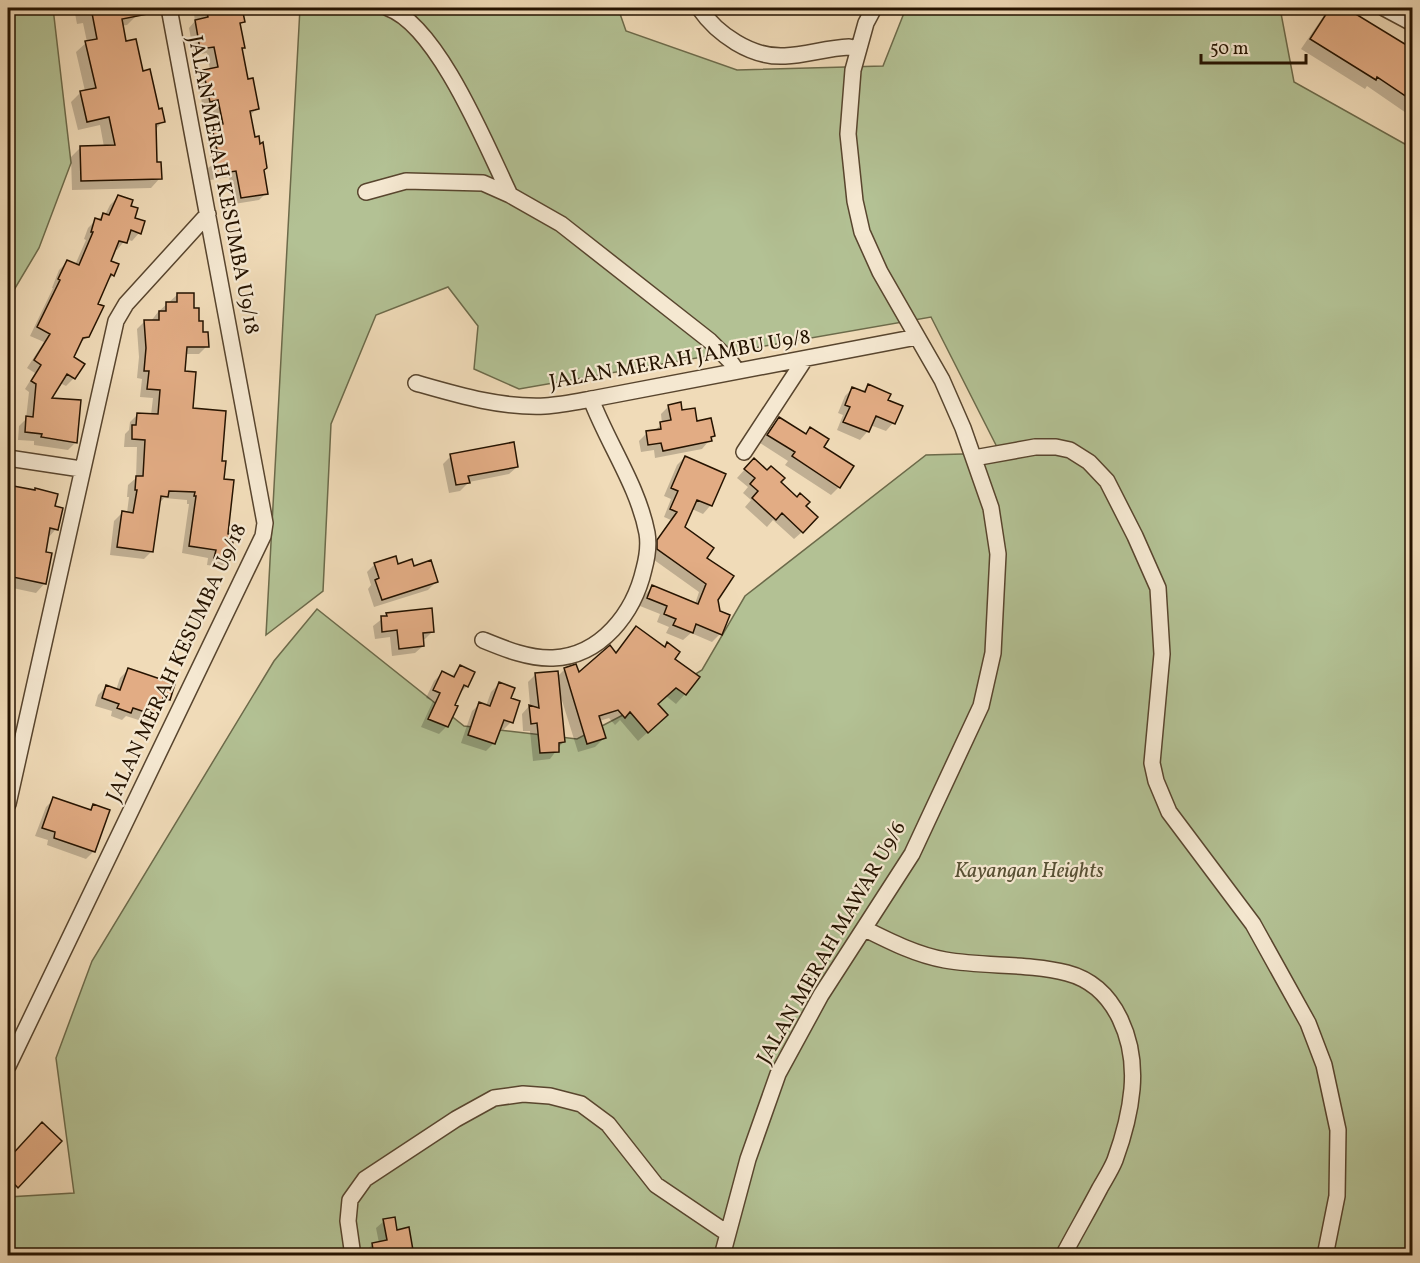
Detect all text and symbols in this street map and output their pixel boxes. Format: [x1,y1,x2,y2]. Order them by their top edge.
scale bar [1201,27,1306,65]
street label: JALAN MERAH KESUMBA U9/18 [180,33,266,337]
text: 50 m [1210,37,1249,62]
street label: JALAN MERAH JAMBU U9/8 [547,323,813,397]
street label: JALAN MERAH KESUMBA U9/18 [100,519,254,807]
street label: JALAN MERAH MAWAR U9/6 [750,816,914,1070]
park label: Kayangan Heights [954,857,1104,886]

